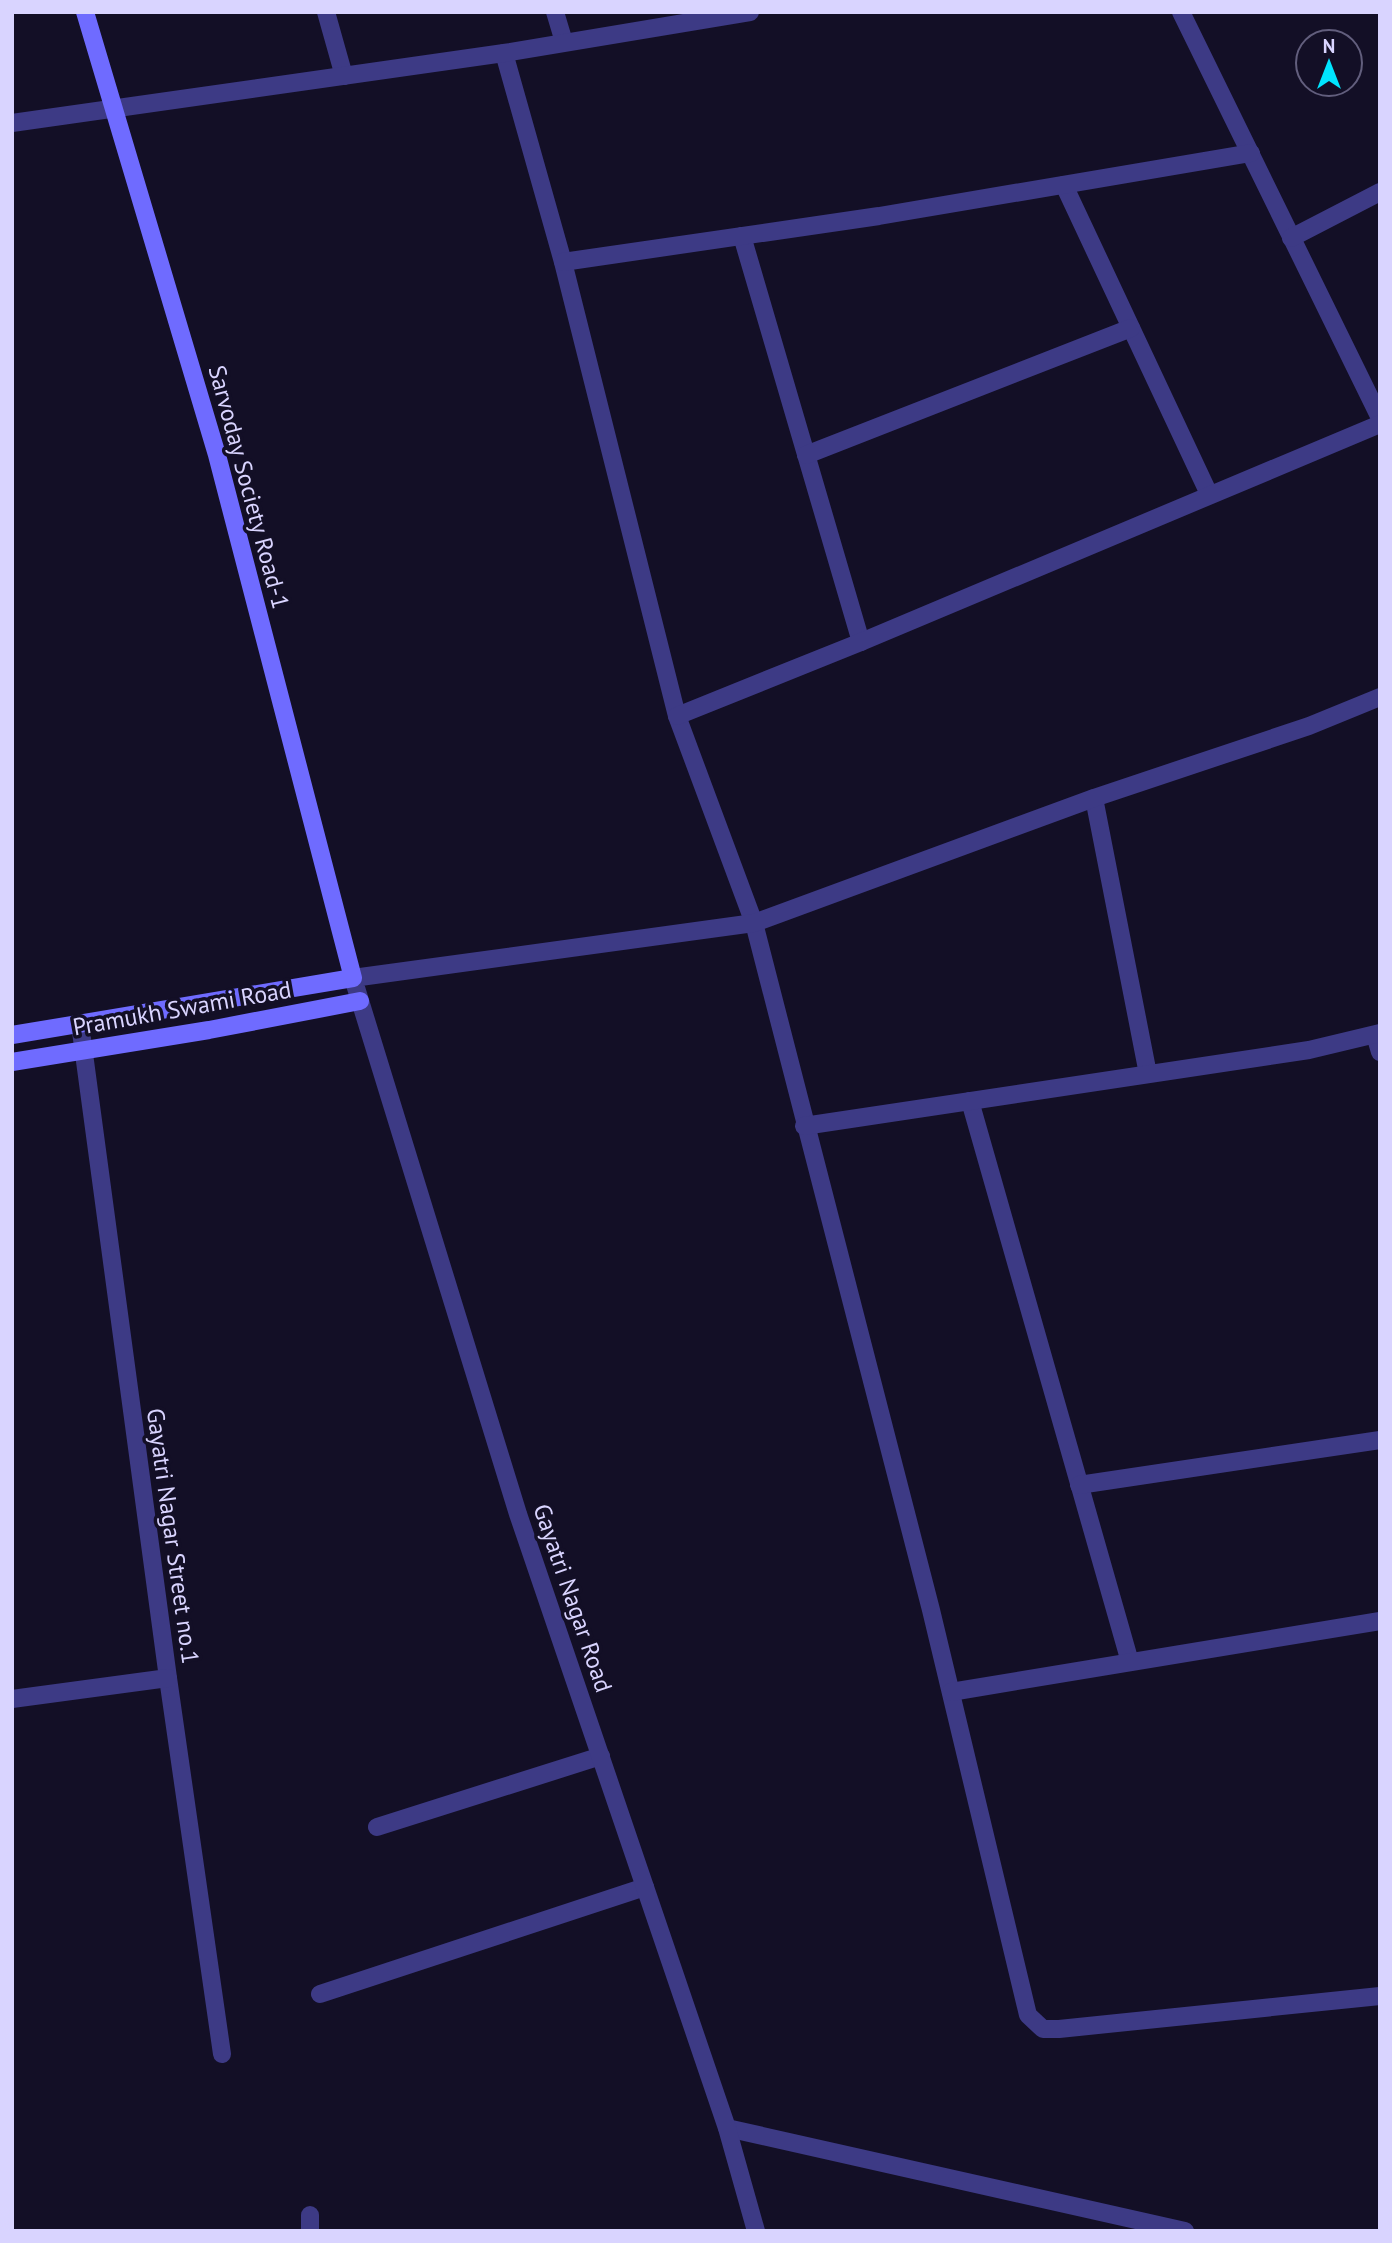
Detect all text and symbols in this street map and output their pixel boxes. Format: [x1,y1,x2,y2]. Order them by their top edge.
north arrow [1294,28,1364,98]
text: N [1323,34,1335,58]
street label: Sarvoday Society Road-1 [202,362,296,612]
street label: Pramukh Swami Road [70,974,294,1042]
street label: Gayatri Nagar Street no.1 [140,1406,206,1666]
street label: Gayatri Nagar Road [526,1500,620,1696]

